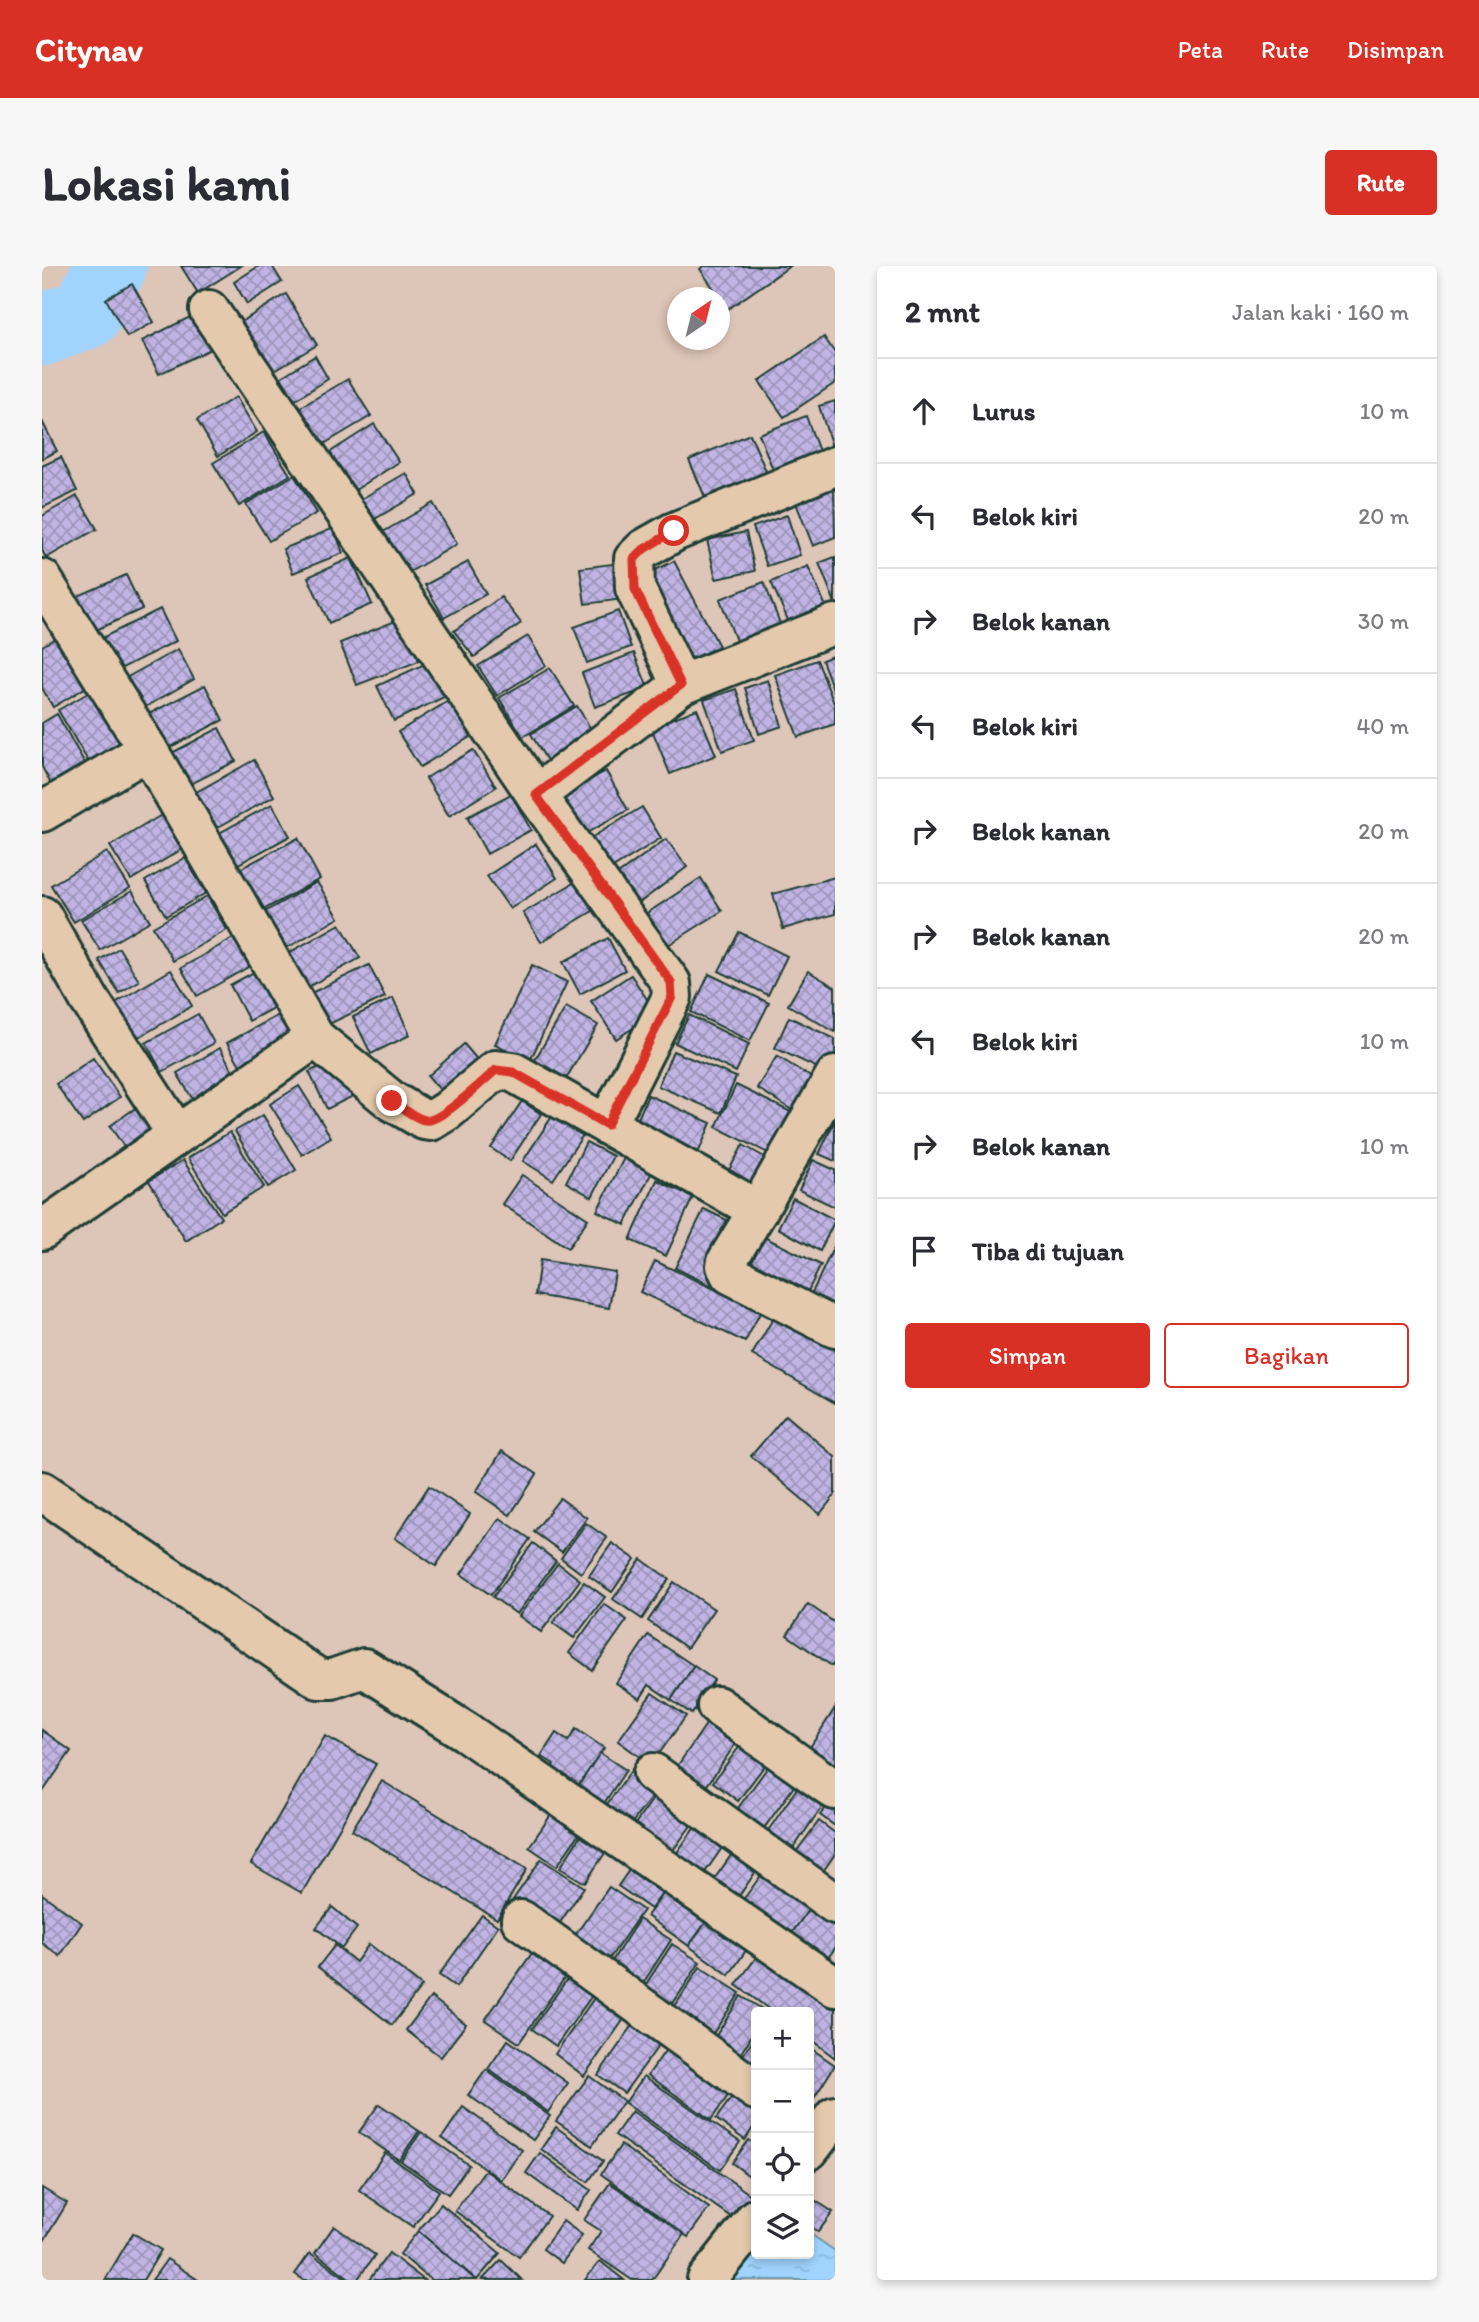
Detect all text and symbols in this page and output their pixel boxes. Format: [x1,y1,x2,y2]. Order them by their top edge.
text: Citynav [35,30,143,69]
text: Peta [1178,35,1223,64]
text: Rute [1261,35,1309,64]
text: Disimpan [1347,35,1444,64]
button: Rute [1325,150,1437,215]
text: Lokasi kami [42,153,291,212]
north arrow [667,287,730,350]
text: 2 mnt [905,293,980,330]
text: Jalan kaki · 160 m [1232,298,1409,326]
icon: ahead [905,392,943,430]
text: Lurus [972,395,1035,427]
text: 10 m [1360,397,1409,425]
icon: left [905,497,943,535]
text: Belok kiri [972,500,1078,532]
text: 20 m [1358,502,1409,530]
route start [658,515,689,546]
icon: right [905,602,943,640]
text: Belok kanan [972,605,1110,637]
text: 30 m [1358,607,1409,635]
icon: left [905,707,943,745]
text: Belok kiri [972,710,1078,742]
text: 40 m [1356,712,1409,740]
icon: right [905,812,943,850]
text: Belok kanan [972,815,1110,847]
text: 20 m [1358,817,1409,845]
icon: right [905,917,943,955]
text: Belok kanan [972,920,1110,952]
text: 20 m [1358,922,1409,950]
icon: left [905,1022,943,1060]
text: Belok kiri [972,1025,1078,1057]
text: 10 m [1360,1027,1409,1055]
route end [376,1085,407,1116]
icon: right [905,1127,943,1165]
text: Belok kanan [972,1130,1110,1162]
text: 10 m [1360,1132,1409,1160]
icon: arrive [905,1232,943,1270]
text: Tiba di tujuan [972,1235,1124,1267]
button: Simpan [905,1323,1150,1388]
button: Bagikan [1164,1323,1409,1388]
map controls [751,2007,814,2259]
button: + [751,2007,814,2070]
button: − [751,2070,814,2133]
button: locate [751,2133,814,2196]
button: layers [751,2196,814,2259]

